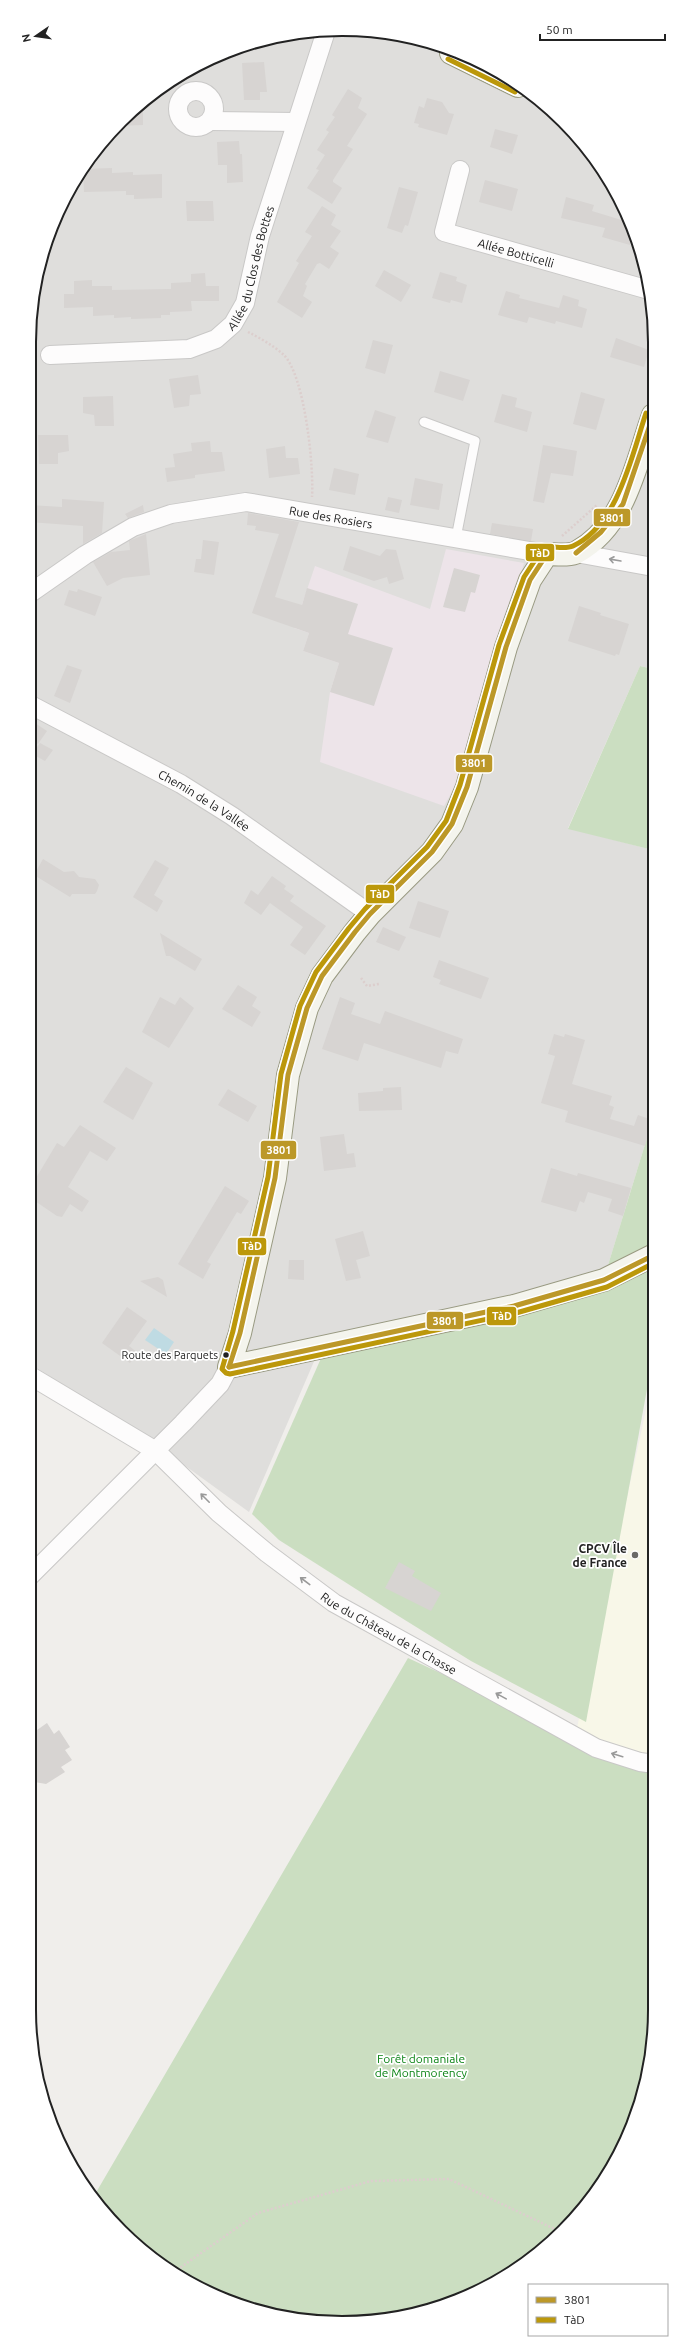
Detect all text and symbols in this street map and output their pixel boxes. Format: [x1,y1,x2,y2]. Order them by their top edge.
north arrow [16,16,56,56]
scale bar [540,16,665,42]
text: 50 m [546,23,573,36]
text: N [19,33,33,44]
street label: Allée du Clos des Bottes [225,204,276,333]
street label: Allée Botticelli [477,235,556,269]
street label: Rue des Rosiers [288,503,373,530]
line badge: 3801 [593,508,631,527]
text: 3801 [600,512,624,524]
line badge: TàD [525,543,555,562]
text: TàD [530,547,550,559]
one-way arrow [608,556,621,564]
line badge: 3801 [455,754,493,773]
text: 3801 [462,757,486,769]
street label: Chemin de la Vallée [156,767,253,833]
line badge: TàD [365,884,395,904]
text: TàD [370,888,390,900]
line badge: 3801 [260,1140,297,1160]
text: 3801 [267,1144,291,1156]
line badge: TàD [237,1237,267,1256]
text: TàD [242,1240,262,1252]
line badge: TàD [486,1306,517,1326]
text: TàD [492,1310,512,1322]
line badge: 3801 [426,1311,464,1330]
text: 3801 [433,1315,457,1327]
place label: Route des Parquets [122,1349,218,1361]
marker: Route des Parquets [221,1350,231,1360]
one-way arrow [200,1494,210,1503]
place label: CPCV Île de France [573,1540,627,1569]
marker: CPCV Île de France [630,1550,640,1560]
one-way arrow [300,1577,311,1585]
street label: Rue du Château de la Chasse [319,1589,459,1676]
one-way arrow [496,1691,508,1699]
one-way arrow [611,1751,624,1758]
park label: Forêt domaniale de Montmorency [375,2052,467,2079]
legend [528,2284,668,2336]
text: 3801 [564,2293,591,2306]
text: TàD [564,2313,585,2326]

